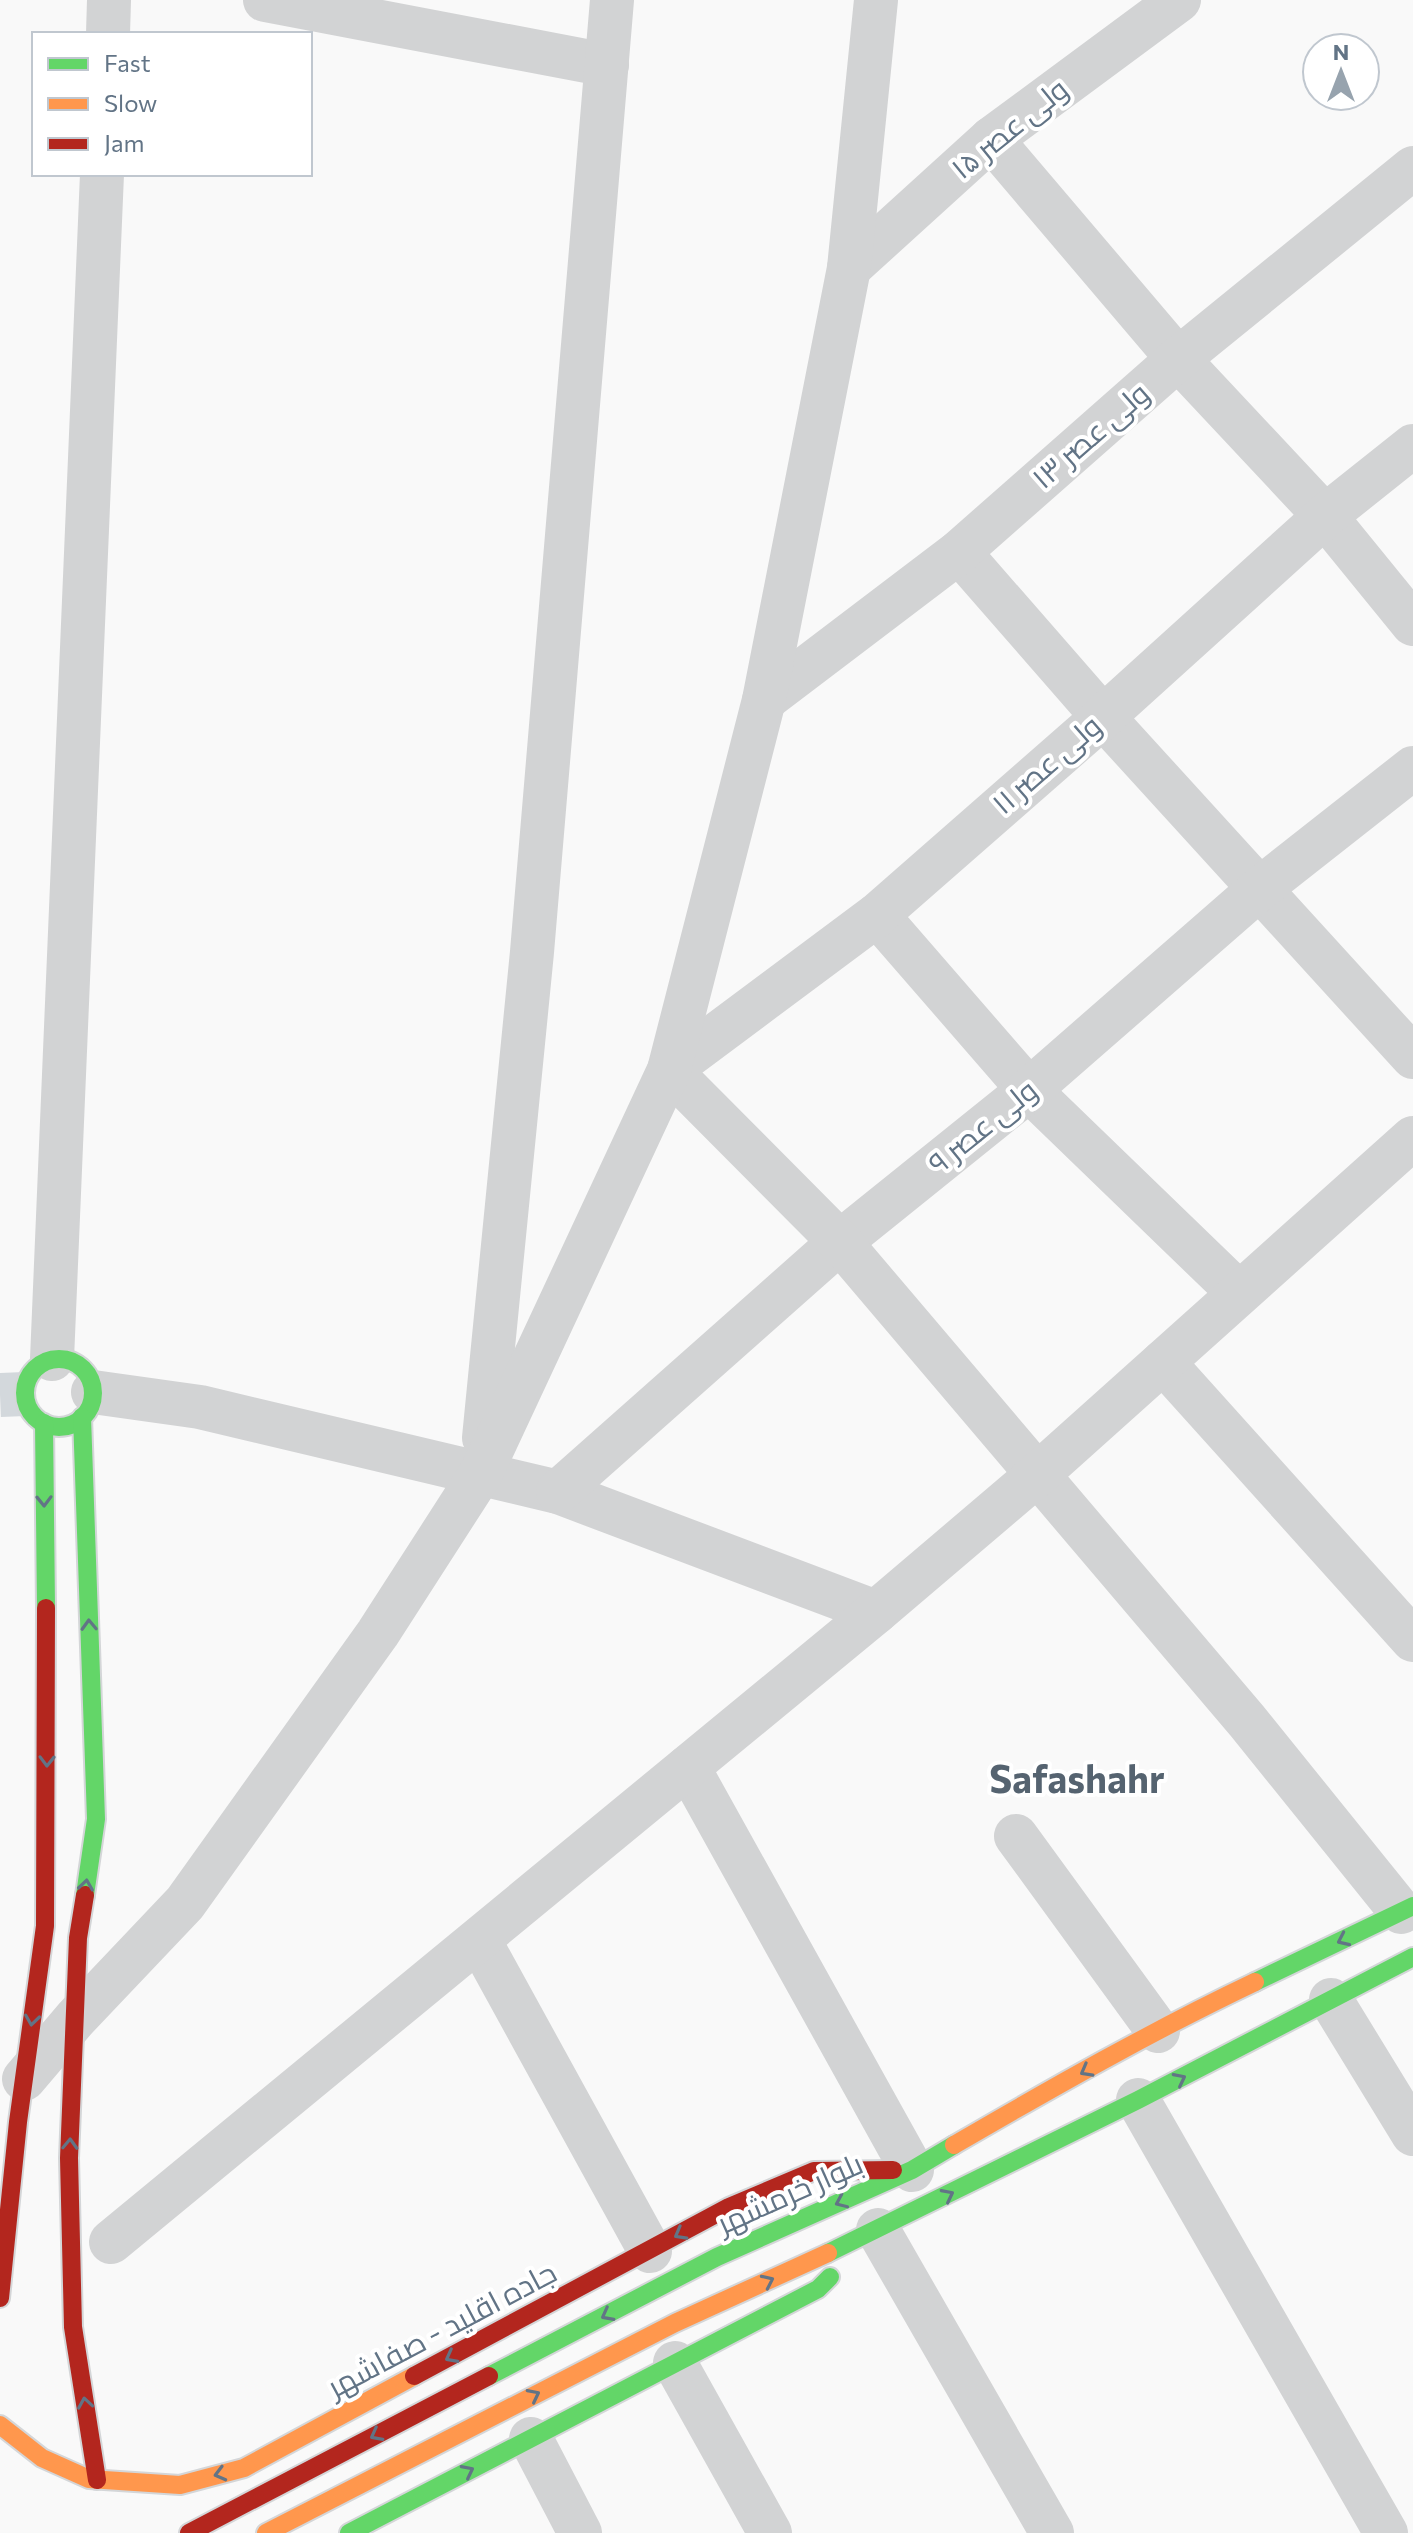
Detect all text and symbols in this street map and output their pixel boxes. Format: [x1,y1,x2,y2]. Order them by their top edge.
legend [32,32,312,176]
north arrow [1301,32,1381,112]
text: N [1333,38,1349,65]
text: Fast [104,48,151,77]
street label: ولی عصر ۱۵ [943,69,1076,187]
text: Slow [104,88,157,117]
text: Jam [104,128,144,157]
street label: ولی عصر ۱۳ [1023,373,1157,497]
street label: ولی عصر ۱۱ [983,706,1109,822]
street label: ولی عصر ۹ [919,1070,1045,1182]
one-way arrow [36,1495,53,1508]
one-way arrow [81,1618,98,1631]
district label: Safashahr [989,1754,1165,1801]
one-way arrow [38,1755,56,1768]
one-way arrow [77,1878,94,1891]
one-way arrow [1336,1930,1351,1946]
one-way arrow [24,2013,41,2027]
one-way arrow [1080,2061,1094,2076]
one-way arrow [1172,2073,1186,2088]
one-way arrow [61,2137,78,2150]
street label: بلوار خرمشهر [708,2143,868,2243]
one-way arrow [939,2190,954,2205]
one-way arrow [834,2192,849,2208]
one-way arrow [675,2224,689,2240]
street label: جاده اقلید - صفاشهر [318,2252,563,2406]
one-way arrow [759,2274,774,2290]
one-way arrow [600,2305,615,2320]
one-way arrow [446,2347,460,2363]
one-way arrow [526,2390,541,2405]
one-way arrow [77,2396,94,2410]
one-way arrow [370,2426,385,2441]
one-way arrow [213,2465,227,2481]
one-way arrow [459,2466,474,2481]

